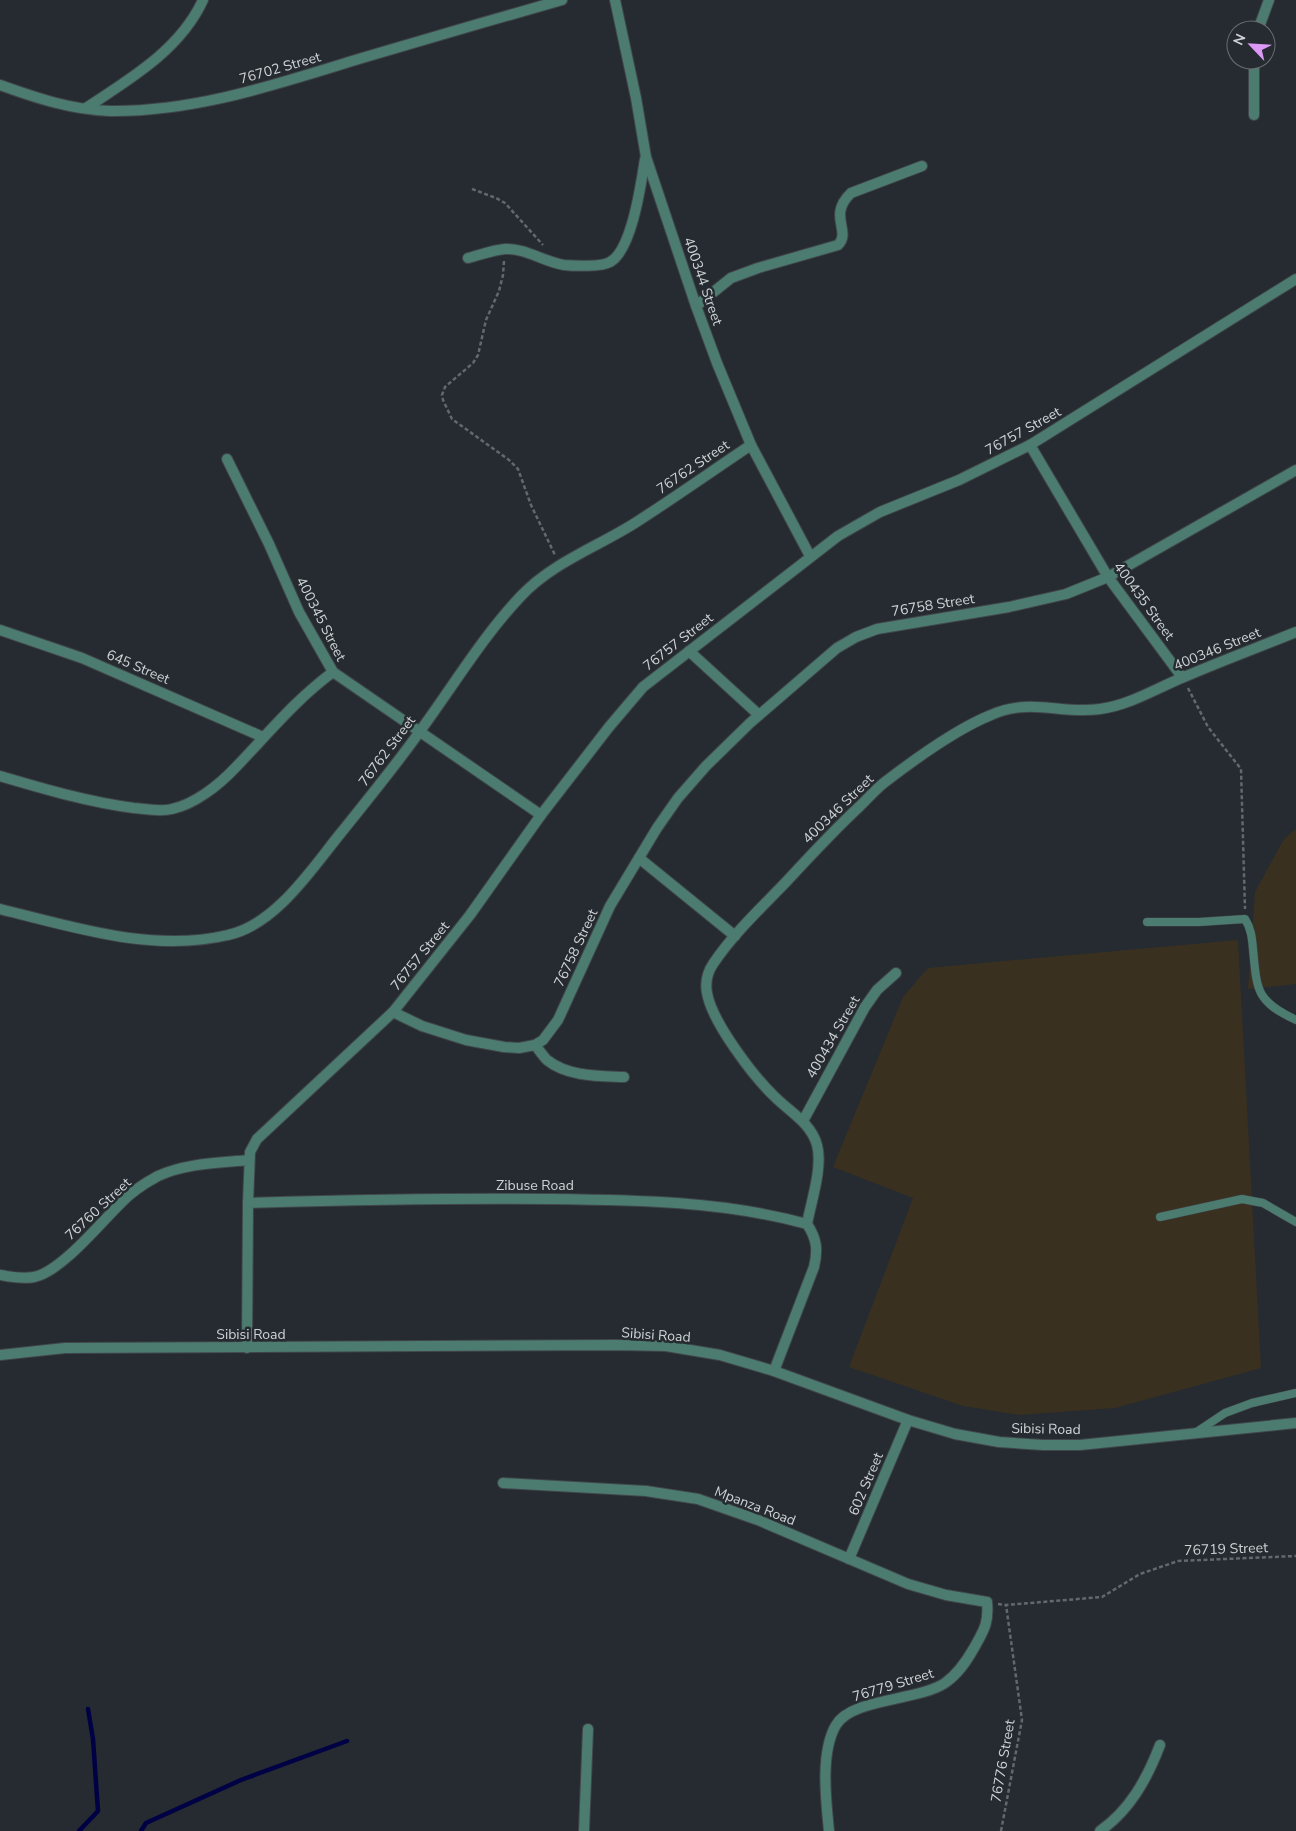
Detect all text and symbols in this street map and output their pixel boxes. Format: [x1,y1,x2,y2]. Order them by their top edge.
north arrow [1226,20,1276,70]
text: N [1229,31,1250,48]
street label: 76702 Street [237,47,323,89]
street label: 400344 Street [679,234,727,328]
street label: 76757 Street [982,402,1064,460]
street label: 76762 Street [653,436,733,498]
street label: 400435 Street [1109,558,1179,644]
street label: 400345 Street [292,574,350,664]
street label: 76758 Street [890,589,976,621]
street label: 76757 Street [639,609,717,675]
street label: 400346 Street [1171,623,1263,675]
street label: 645 Street [103,645,173,689]
street label: 76762 Street [354,712,420,790]
street label: 400346 Street [798,770,878,848]
street label: 76758 Street [550,906,602,990]
street label: 76757 Street [386,917,454,995]
street label: 400434 Street [802,992,864,1082]
street label: 76760 Street [61,1173,135,1245]
street label: Zibuse Road [496,1176,574,1195]
street label: Sibisi Road [621,1323,691,1347]
street label: Sibisi Road [216,1325,286,1344]
street label: Sibisi Road [1011,1419,1081,1439]
street label: 602 Street [844,1449,888,1519]
street label: Mpanza Road [712,1482,798,1530]
street label: 76719 Street [1184,1538,1268,1560]
street label: 76779 Street [850,1664,936,1706]
street label: 76776 Street [986,1718,1020,1804]

